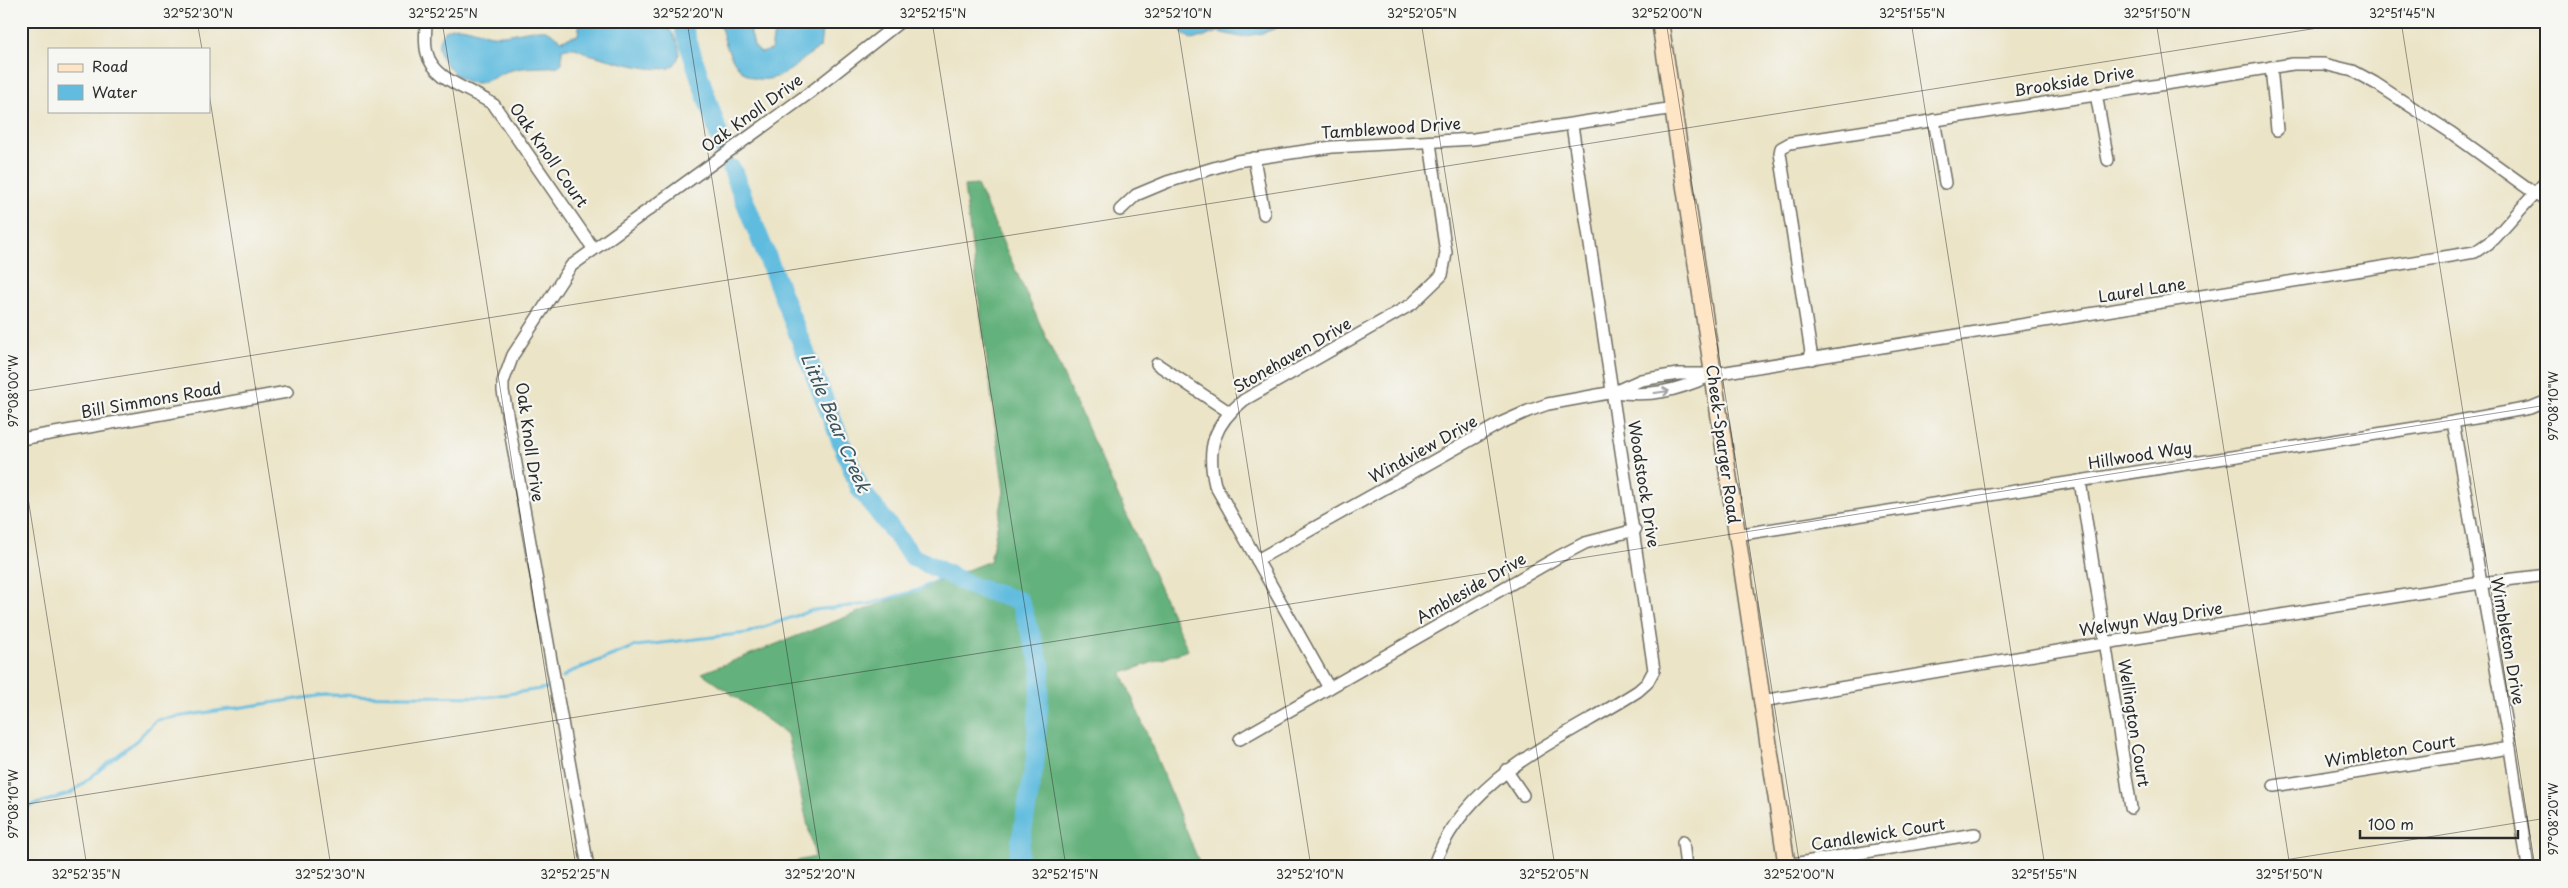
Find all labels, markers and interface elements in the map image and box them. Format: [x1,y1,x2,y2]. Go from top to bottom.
text: 32°52'30"N [163,4,233,22]
text: 32°52'25"N [408,4,478,22]
text: 32°52'20"N [653,4,723,22]
text: 32°52'15"N [900,4,966,22]
text: 32°52'10"N [1144,4,1212,22]
text: 32°52'05"N [1387,4,1457,22]
text: 32°52'00"N [1632,4,1702,22]
text: 32°51'55"N [1879,4,1945,22]
text: 32°51'50"N [2123,4,2191,22]
text: 32°51'45"N [2369,4,2435,22]
legend [48,48,210,112]
text: Road [92,54,128,77]
street label: Brookside Drive [2012,59,2136,101]
street label: Oak Knoll Drive [696,67,807,157]
text: Water [92,80,137,103]
street label: Oak Knoll Court [505,97,595,212]
street label: Tamblewood Drive [1320,110,1462,144]
street label: Laurel Lane [2096,270,2187,308]
street label: Stonehaven Drive [1228,311,1355,398]
water label: Little Bear Creek [795,348,878,497]
text: 97°08'00"W [4,354,22,427]
street label: Cheek-Sparger Road [1701,363,1747,525]
text: 97°08'10"W [2544,371,2562,441]
street label: Bill Simmons Road [79,375,223,423]
street label: Oak Knoll Drive [511,381,551,503]
one-way arrow [1654,387,1670,397]
street label: Windview Drive [1364,408,1481,488]
street label: Woodstock Drive [1623,419,1667,549]
street label: Hillwood Way [2086,434,2194,474]
street label: Ambleside Drive [1411,546,1530,628]
street label: Wimbleton Drive [2486,575,2532,707]
street label: Welwyn Way Drive [2077,595,2224,641]
street label: Wellington Court [2113,657,2157,789]
street label: Wimbleton Court [2323,728,2457,772]
text: 97°08'10"W [4,769,22,839]
text: 97°08'20"W [2544,782,2562,855]
scale bar [2360,808,2518,840]
street label: Candlewick Court [1809,810,1947,855]
text: 100 m [2368,812,2414,835]
text: 32°52'35"N [51,865,121,883]
text: 32°52'30"N [295,865,365,883]
text: 32°52'25"N [540,865,610,883]
text: 32°52'20"N [785,865,855,883]
text: 32°52'15"N [1032,865,1098,883]
text: 32°52'10"N [1276,865,1344,883]
text: 32°52'05"N [1519,865,1589,883]
text: 32°52'00"N [1764,865,1834,883]
text: 32°51'55"N [2011,865,2077,883]
text: 32°51'50"N [2255,865,2323,883]

